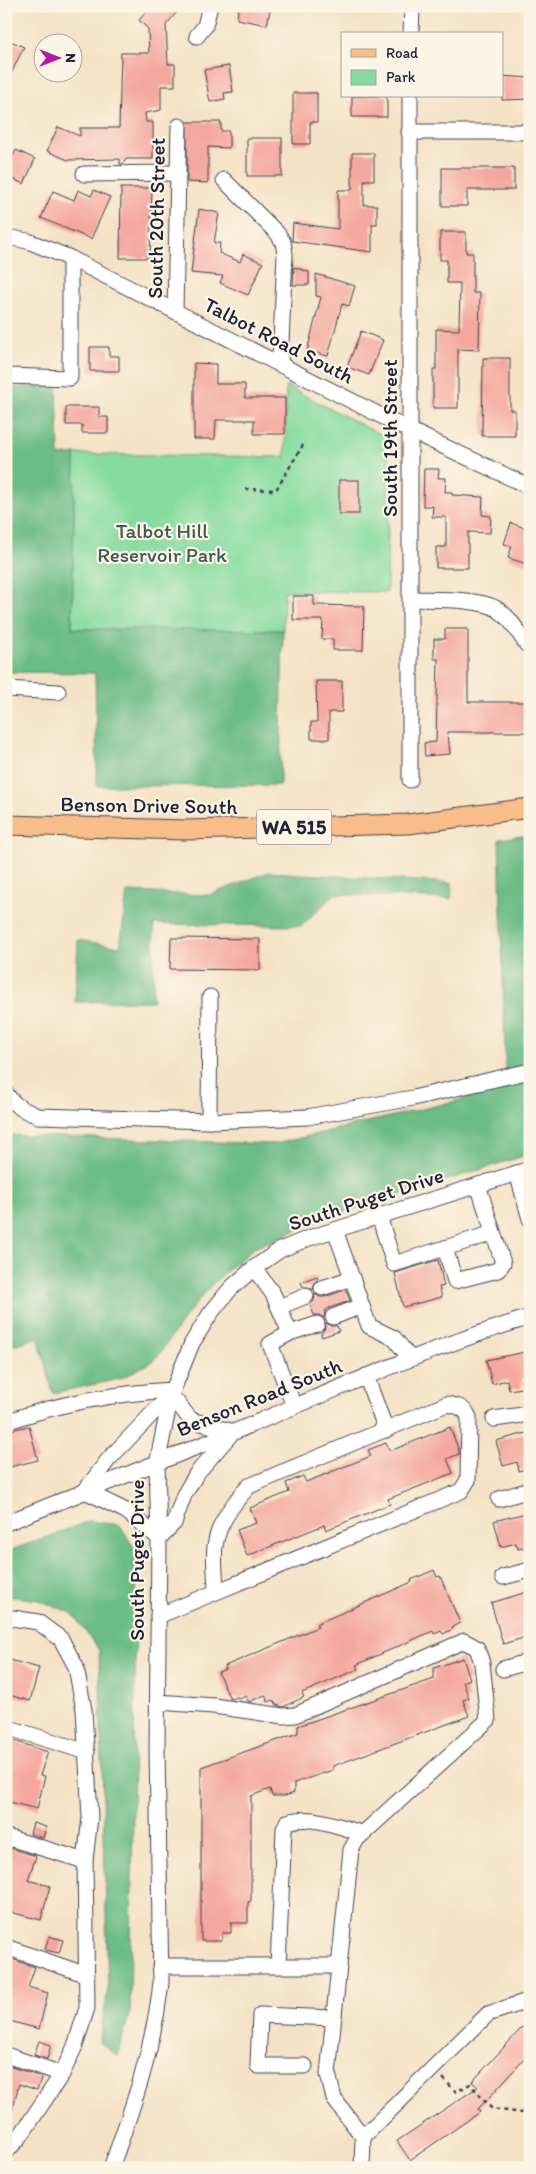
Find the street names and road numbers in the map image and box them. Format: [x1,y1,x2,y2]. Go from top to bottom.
street label: South 20th Street [142,137,170,299]
street label: Talbot Road South [200,292,358,388]
street label: South 19th Street [377,359,402,517]
street label: Benson Drive South [60,791,239,819]
road number: WA 515 [256,810,332,844]
street label: South Puget Drive [285,1162,447,1236]
street label: Benson Road South [173,1352,345,1442]
street label: South Puget Drive [124,1479,149,1641]

